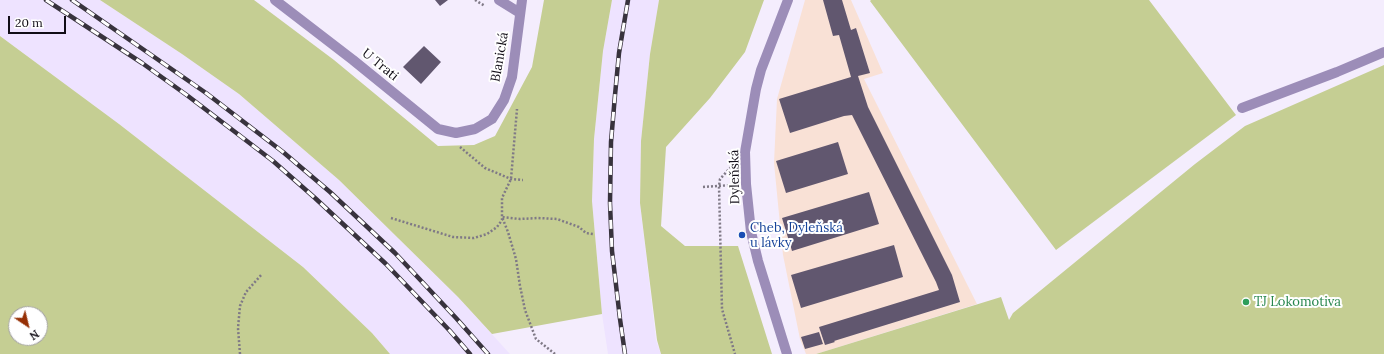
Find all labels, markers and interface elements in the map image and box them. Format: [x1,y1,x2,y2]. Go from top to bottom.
scale bar [10,8,68,34]
text: 20 m [15,15,43,30]
street label: Blanická [488,31,512,83]
street label: U Trati [359,46,401,84]
street label: Dyleňská [727,150,743,204]
place label: Cheb, Dyleňská u lávky [750,220,843,251]
marker: Cheb, Dyleňská u lávky [737,230,747,240]
place label: TJ Lokomotiva [1254,294,1341,310]
marker: TJ Lokomotiva [1241,297,1251,307]
north arrow [8,306,48,346]
text: N [27,327,42,343]

